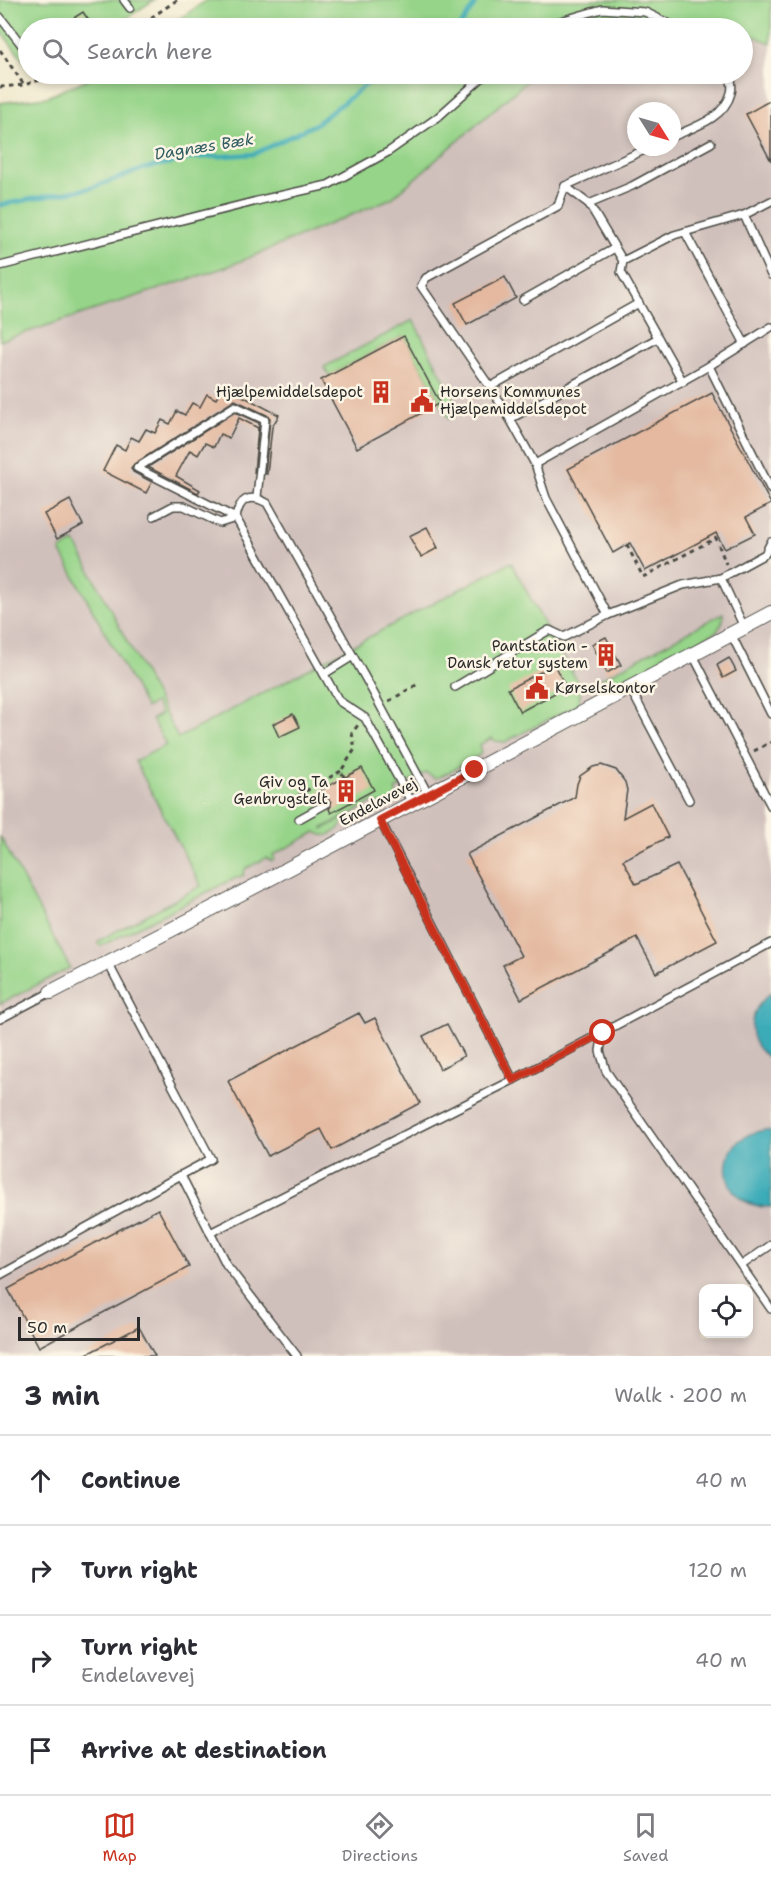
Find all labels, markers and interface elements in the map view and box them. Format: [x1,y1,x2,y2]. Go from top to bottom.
search box [18,18,753,84]
icon: search [39,35,72,68]
text: Search here [87,37,213,66]
north arrow [627,102,681,156]
water label: Dagnæs Bæk [153,128,255,165]
building icon: Hjælpemiddelsdepot [368,379,394,405]
place label: Hjælpemiddelsdepot [216,382,363,402]
place label: Horsens Kommunes Hjælpemiddelsdepot [440,382,587,419]
public building icon: Horsens Kommunes Hjælpemiddelsdepot [409,388,435,414]
place label: Pantstation - Dansk retur system [447,636,588,673]
building icon: Pantstation - Dansk retur system [593,642,619,668]
public building icon: Kørselskontor [524,675,550,701]
place label: Kørselskontor [555,678,656,698]
route end [461,756,487,782]
place label: Giv og Ta Genbrugstelt [234,772,329,809]
street label: Endelavevej [336,773,420,831]
building icon: Giv og Ta Genbrugstelt [333,778,359,804]
route start [589,1019,615,1045]
map controls [699,1284,753,1338]
button: locate [699,1284,753,1338]
scale bar [18,1314,140,1342]
text: 50 m [27,1317,67,1338]
text: 3 min [24,1378,100,1413]
text: Walk · 200 m [614,1382,747,1408]
icon: ahead [24,1464,57,1497]
text: Continue [81,1466,181,1495]
text: 40 m [695,1467,747,1493]
icon: right [24,1554,57,1587]
text: Turn right [81,1556,198,1585]
text: 120 m [688,1557,747,1583]
text: Turn right [81,1633,198,1662]
icon: right [24,1644,57,1677]
text: 40 m [695,1647,747,1673]
text: Endelavevej [81,1662,195,1688]
icon: arrive [24,1734,57,1767]
text: Arrive at destination [81,1736,327,1765]
tab: Map [103,1809,137,1866]
tab: Directions [342,1809,418,1866]
tab: Saved [623,1809,669,1866]

